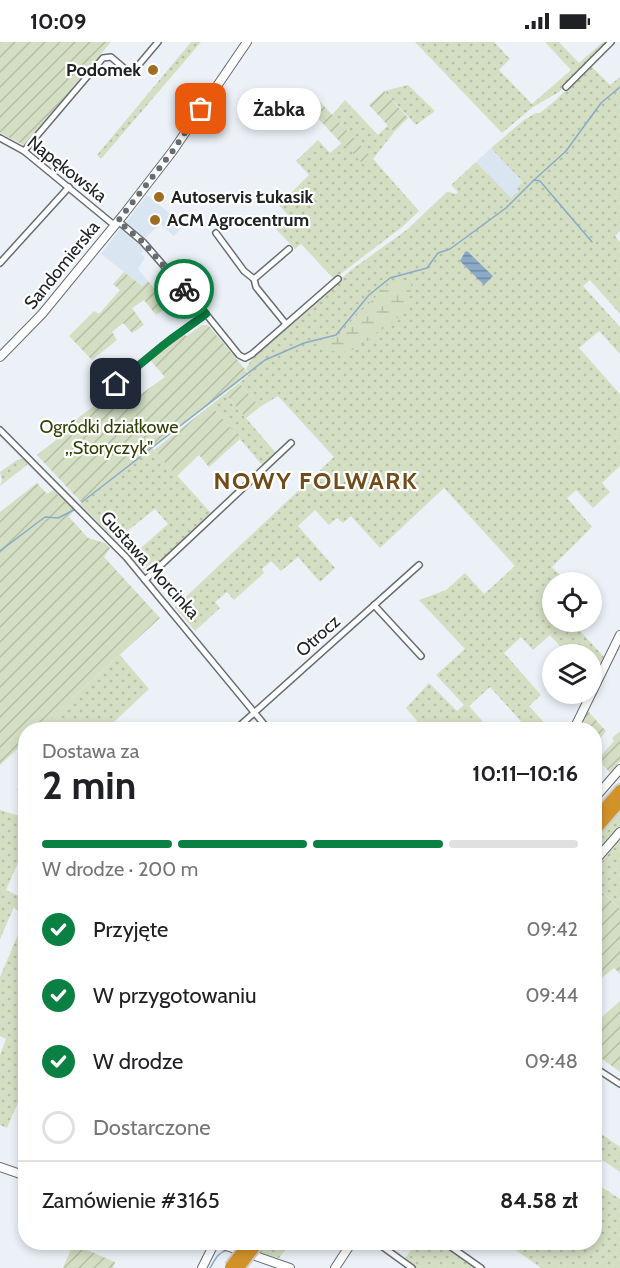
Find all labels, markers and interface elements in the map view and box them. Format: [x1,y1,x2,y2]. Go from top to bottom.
text: 10:09 [30,8,86,35]
place label: Podomek [66,59,141,81]
marker: Podomek [146,63,160,77]
pin [175,83,226,134]
callout: Żabka [237,88,321,130]
icon: bag [184,92,217,125]
text: Żabka [253,97,305,121]
street label: Napękowska [23,131,111,207]
place label: Autoservis Łukasik [171,186,314,208]
marker: Autoservis Łukasik [152,190,166,204]
place label: ACM Agrocentrum [167,209,309,231]
marker: ACM Agrocentrum [148,213,162,227]
street label: Sandomierska [20,216,105,314]
courier [154,259,214,319]
icon: bike [168,273,201,306]
pin [90,358,141,409]
icon: home [99,367,132,400]
park label: Ogródki działkowe ,,Storyczyk" [40,416,178,459]
district label: NOWY FOLWARK [214,466,418,495]
street label: Gustawa Morcinka [96,507,204,624]
map controls [542,572,602,704]
button: locate [542,572,602,632]
street label: Otrocz [291,610,345,662]
button: layers [542,644,602,704]
text: Dostawa za [42,739,139,763]
text: 10:11–10:16 [472,760,578,787]
text: 2 min [42,761,136,809]
text: W drodze · 200 m [42,857,198,881]
icon: check [42,913,75,946]
text: Przyjęte [93,916,168,943]
text: 09:42 [526,917,578,941]
icon: check [42,979,75,1012]
text: W przygotowaniu [93,982,256,1009]
text: 09:44 [525,983,578,1007]
icon: check [42,1045,75,1078]
text: W drodze [93,1048,183,1075]
text: 09:48 [525,1049,578,1073]
text: Dostarczone [93,1114,210,1141]
text: Zamówienie #3165 [42,1187,220,1214]
text: 84.58 zł [500,1187,578,1214]

